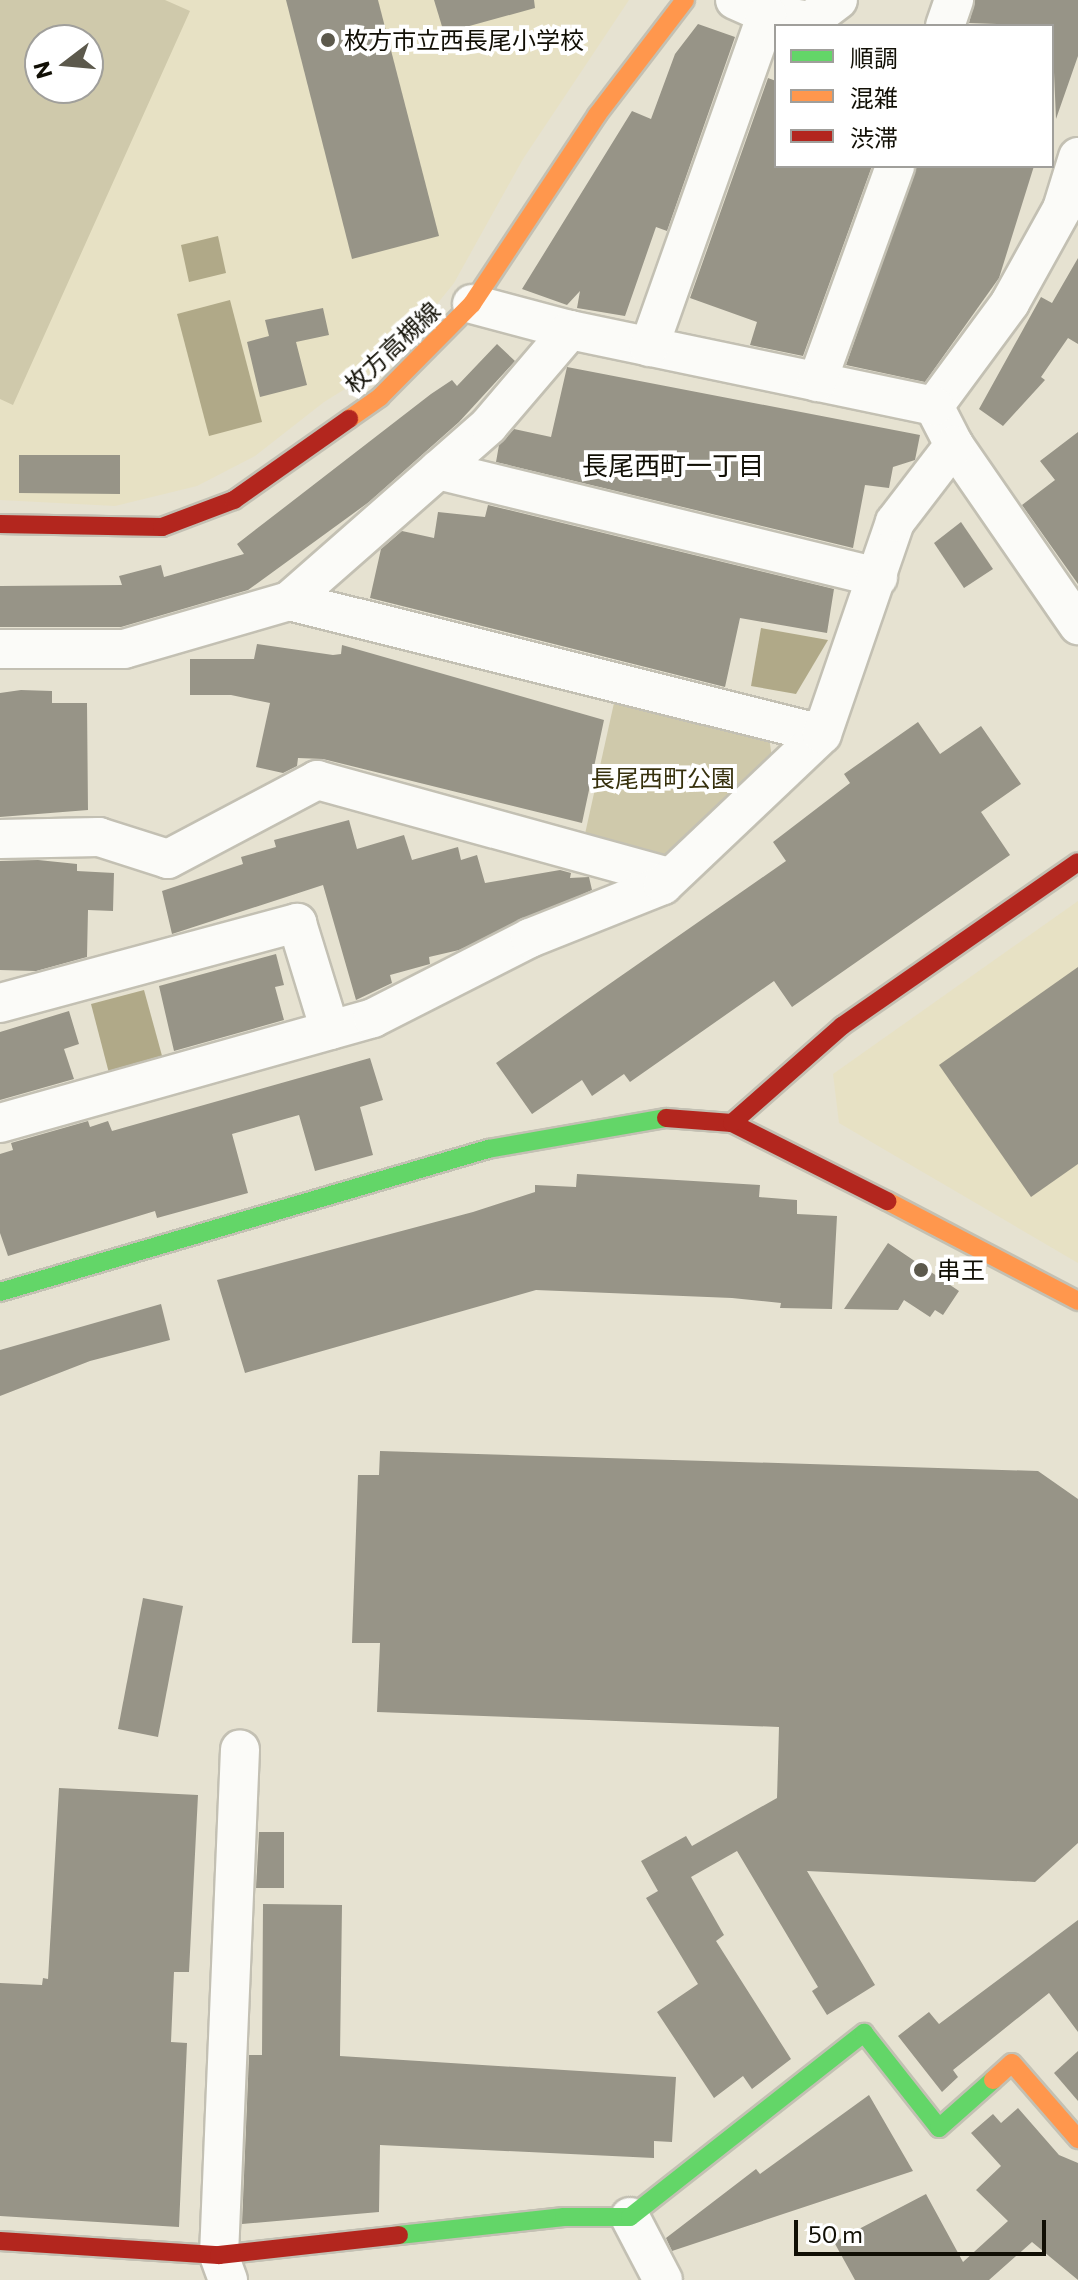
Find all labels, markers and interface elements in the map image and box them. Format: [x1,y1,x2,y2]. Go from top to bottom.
north arrow [24,24,104,104]
legend [774,24,1054,168]
place label: 枚方市立西長尾小学校 [344,26,584,54]
marker: 枚方市立西長尾小学校 [319,31,337,49]
text: 順調 [850,43,898,72]
text: N [27,59,58,82]
text: 混雑 [850,83,898,112]
text: 渋滞 [850,123,898,152]
street label: 枚方高槻線 [338,296,446,398]
district label: 長尾西町一丁目 [582,449,764,481]
park label: 長尾西町公園 [591,764,735,792]
place label: 串王 [937,1256,985,1284]
marker: 串王 [912,1261,930,1279]
scale bar [798,2204,1050,2254]
text: 50 m [808,2219,863,2248]

